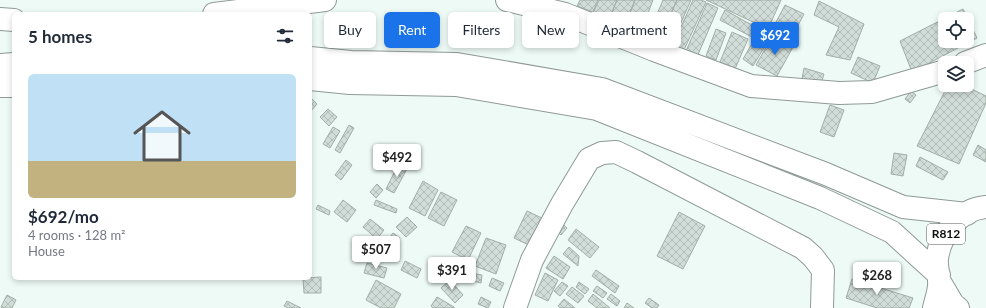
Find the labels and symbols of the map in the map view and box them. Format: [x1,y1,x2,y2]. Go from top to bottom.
pin: $692 [751,22,799,56]
pin: $492 [373,144,421,178]
road number: R812 [927,224,965,244]
pin: $507 [352,236,400,270]
pin: $391 [428,257,476,291]
pin: $268 [853,262,901,296]

